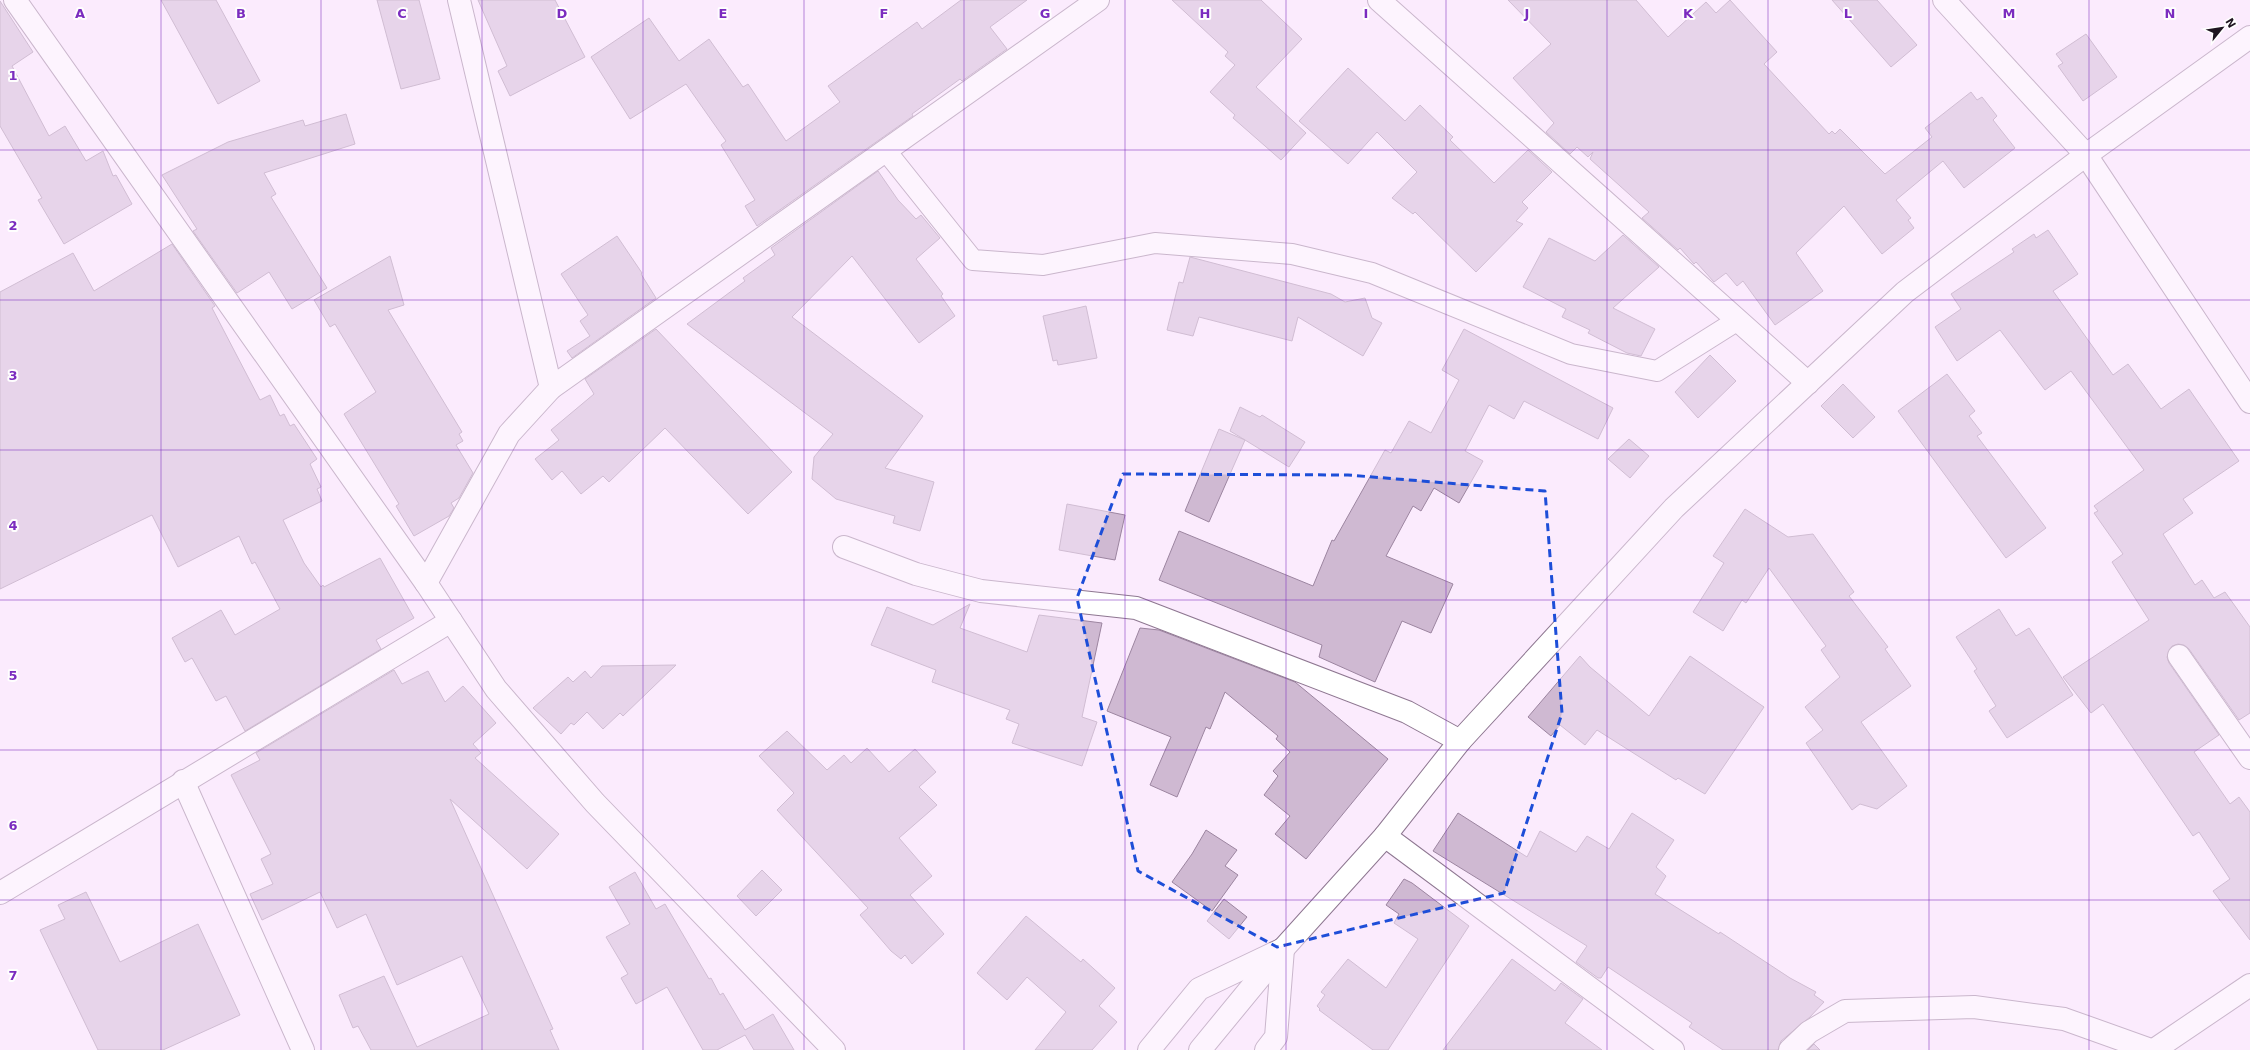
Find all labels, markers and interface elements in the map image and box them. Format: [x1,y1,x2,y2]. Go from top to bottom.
text: A [75,6,85,21]
text: B [236,6,246,21]
text: C [397,6,407,21]
text: D [557,6,568,21]
text: E [719,6,727,21]
text: F [880,6,888,21]
text: G [1040,6,1050,21]
text: H [1200,6,1210,21]
text: I [1364,6,1368,21]
text: J [1524,6,1529,21]
text: K [1683,6,1694,21]
text: L [1844,6,1852,21]
text: M [2003,6,2015,21]
text: N [2165,6,2175,21]
north arrow [2202,8,2242,48]
text: N [2222,16,2238,30]
text: 1 [8,68,18,83]
text: 2 [8,218,18,233]
text: 3 [8,368,18,383]
text: 4 [8,518,18,533]
text: 5 [8,668,18,683]
text: 6 [8,818,18,833]
text: 7 [8,968,18,983]

